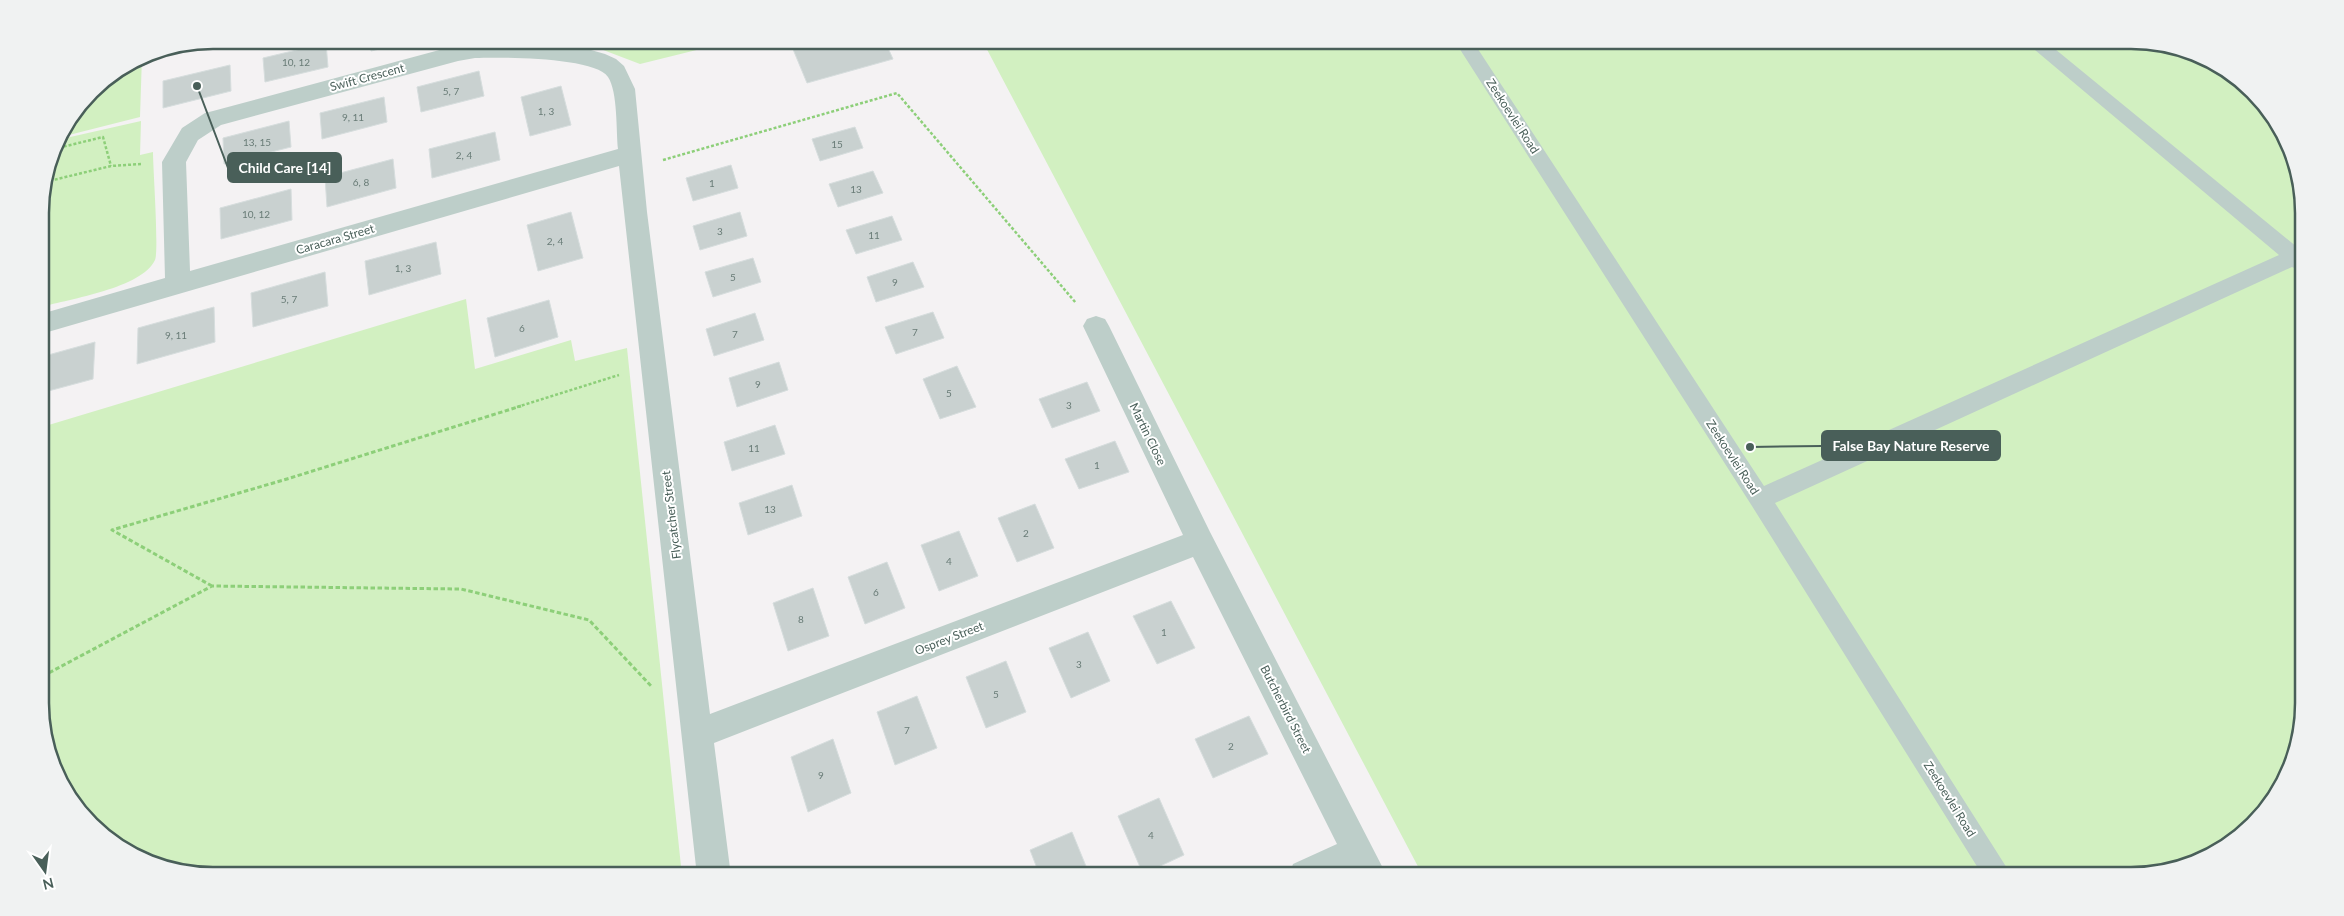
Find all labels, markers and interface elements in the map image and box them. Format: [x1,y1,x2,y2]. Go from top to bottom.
house number: 10, 12 [282,56,310,68]
street label: Swift Crescent [328,60,407,94]
street label: Zeekoevlei Road [1483,76,1543,156]
house number: 5, 7 [443,85,459,97]
house number: 1, 3 [538,105,554,117]
house number: 9, 11 [342,111,364,123]
house number: 13, 15 [243,136,271,148]
house number: 15 [831,138,843,150]
house number: 2, 4 [456,149,472,161]
callout: Child Care [14] [228,153,341,182]
text: Child Care [14] [239,159,331,176]
house number: 6, 8 [353,176,369,188]
house number: 1 [709,177,715,189]
house number: 13 [850,183,862,195]
house number: 10, 12 [242,208,270,220]
street label: Caracara Street [294,220,377,257]
house number: 3 [717,225,723,237]
house number: 11 [868,229,880,241]
house number: 2, 4 [547,235,563,247]
house number: 1, 3 [395,262,411,274]
house number: 5 [730,271,736,283]
house number: 9 [892,276,898,288]
house number: 5, 7 [281,293,297,305]
house number: 6 [519,322,525,334]
house number: 7 [912,326,918,338]
house number: 7 [732,328,738,340]
house number: 9, 11 [165,329,187,341]
house number: 9 [755,378,761,390]
house number: 5 [946,387,952,399]
house number: 3 [1066,399,1072,411]
street label: Martin Close [1126,400,1170,468]
street label: Zeekoevlei Road [1703,417,1763,497]
callout: False Bay Nature Reserve [1822,431,2000,460]
text: False Bay Nature Reserve [1832,437,1990,454]
house number: 11 [748,442,760,454]
house number: 1 [1094,459,1100,471]
street label: Flycatcher Street [658,469,684,560]
house number: 13 [764,503,776,515]
house number: 2 [1023,527,1029,539]
house number: 4 [946,555,952,567]
house number: 6 [873,586,879,598]
house number: 8 [798,613,804,625]
street label: Osprey Street [913,618,986,658]
house number: 1 [1161,626,1167,638]
house number: 3 [1076,658,1082,670]
street label: Butcherbird Street [1257,662,1315,756]
house number: 5 [993,688,999,700]
house number: 7 [904,724,910,736]
house number: 2 [1228,740,1234,752]
street label: Zeekoevlei Road [1921,758,1979,840]
house number: 9 [818,769,824,781]
house number: 4 [1148,829,1154,841]
north arrow [20,846,70,896]
text: N [41,875,56,894]

